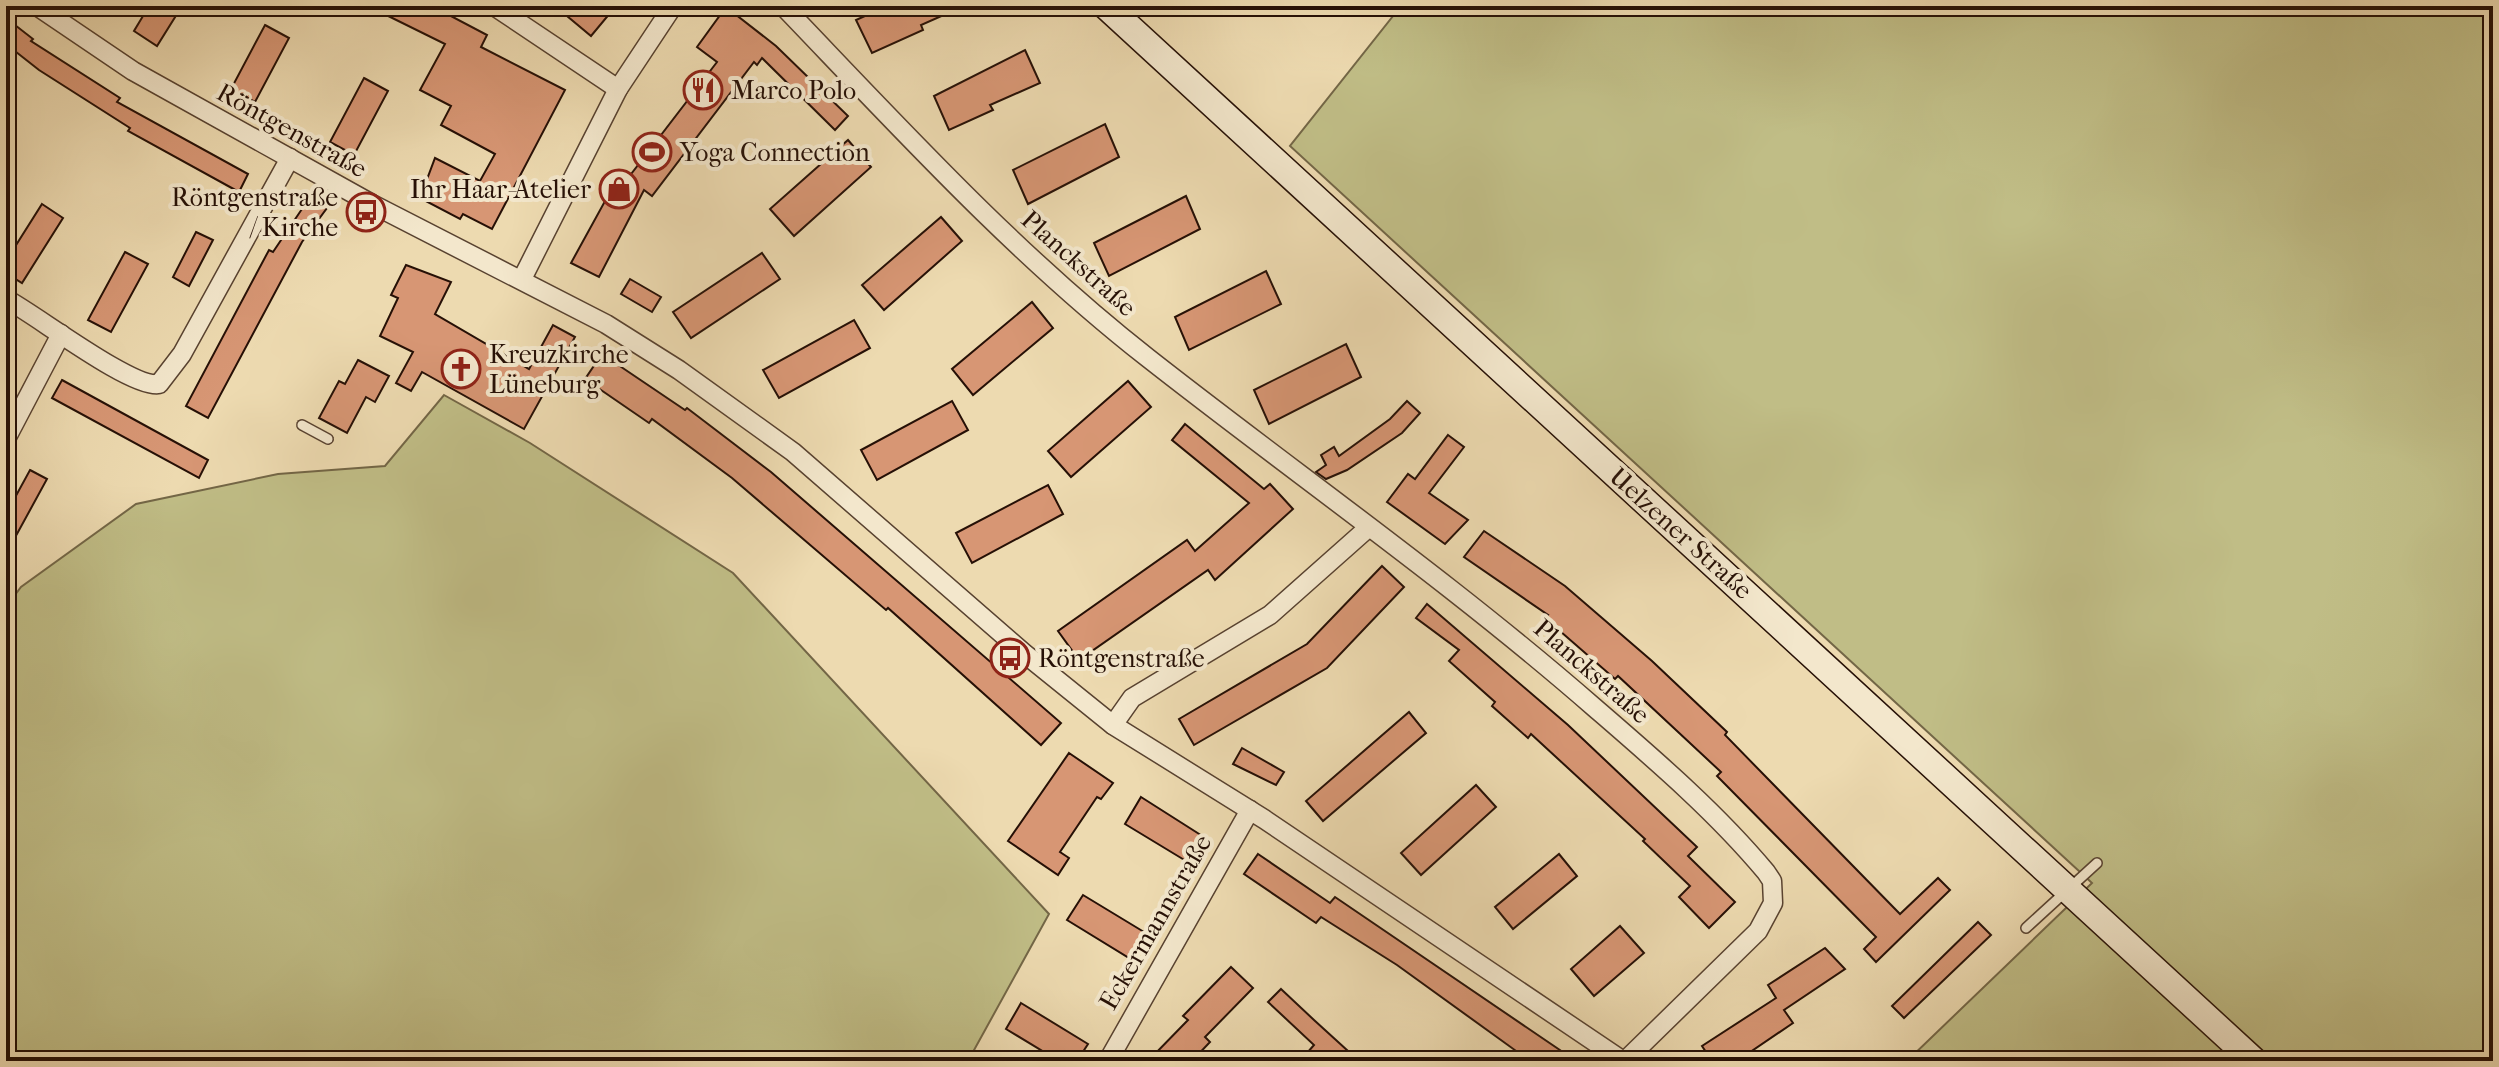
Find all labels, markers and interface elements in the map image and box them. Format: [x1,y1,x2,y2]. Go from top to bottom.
restaurant icon: Marco Polo [682,69,724,111]
place label: Marco Polo [731,75,856,106]
street label: Röntgenstraße [211,76,372,184]
sports icon: Yoga Connection [631,131,673,173]
place label: Yoga Connection [679,137,870,168]
shop icon: Ihr Haar-Atelier [598,168,640,210]
place label: Ihr Haar-Atelier [410,174,591,205]
place label: Röntgenstraße / Kirche [171,182,338,243]
bus stop icon: Röntgenstraße / Kirche [345,191,387,233]
street label: Planckstraße [1015,204,1143,323]
place label: Kreuzkirche Lüneburg [489,339,629,400]
church icon: Kreuzkirche Lüneburg [440,348,482,390]
street label: Uelzener Straße [1603,461,1759,606]
street label: Planckstraße [1527,613,1656,730]
bus stop icon: Röntgenstraße [989,637,1031,679]
place label: Röntgenstraße [1038,643,1205,674]
street label: Eckermannstraße [1093,829,1218,1015]

